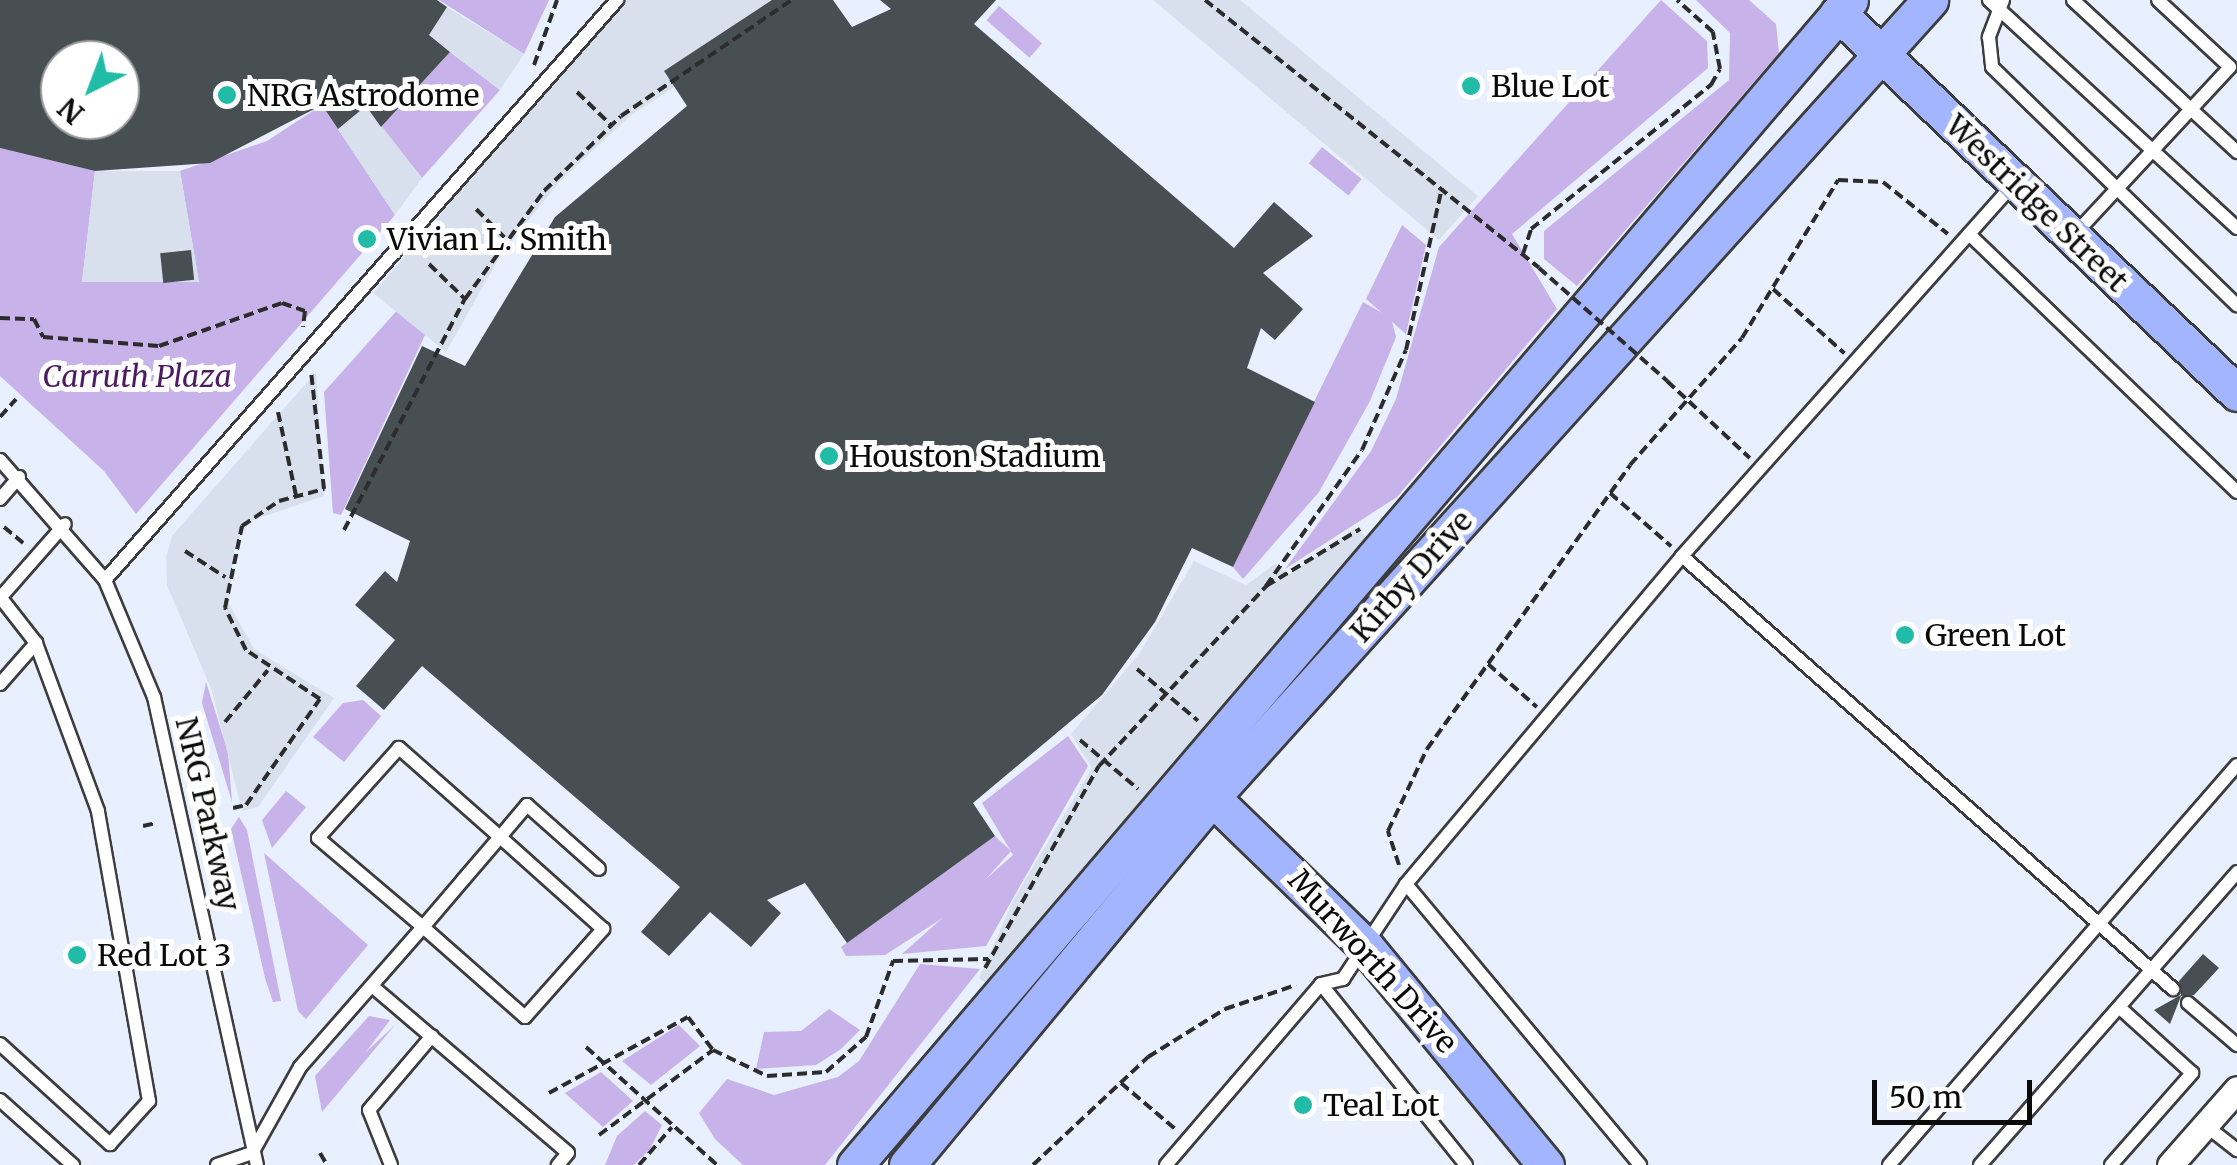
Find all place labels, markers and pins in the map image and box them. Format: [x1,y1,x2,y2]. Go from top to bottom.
place label: Blue Lot [1491,68,1609,104]
marker: Blue Lot [1460,75,1482,97]
place label: NRG Astrodome [247,77,479,113]
marker: NRG Astrodome [216,84,238,106]
place label: Vivian L. Smith [387,221,607,257]
marker: Vivian L. Smith [356,228,378,250]
place label: Houston Stadium [849,438,1101,474]
marker: Houston Stadium [818,445,840,467]
place label: Green Lot [1925,617,2066,653]
marker: Green Lot [1894,624,1916,646]
place label: Red Lot 3 [97,937,231,973]
marker: Red Lot 3 [66,944,88,966]
place label: Teal Lot [1323,1087,1439,1123]
marker: Teal Lot [1292,1094,1314,1116]

